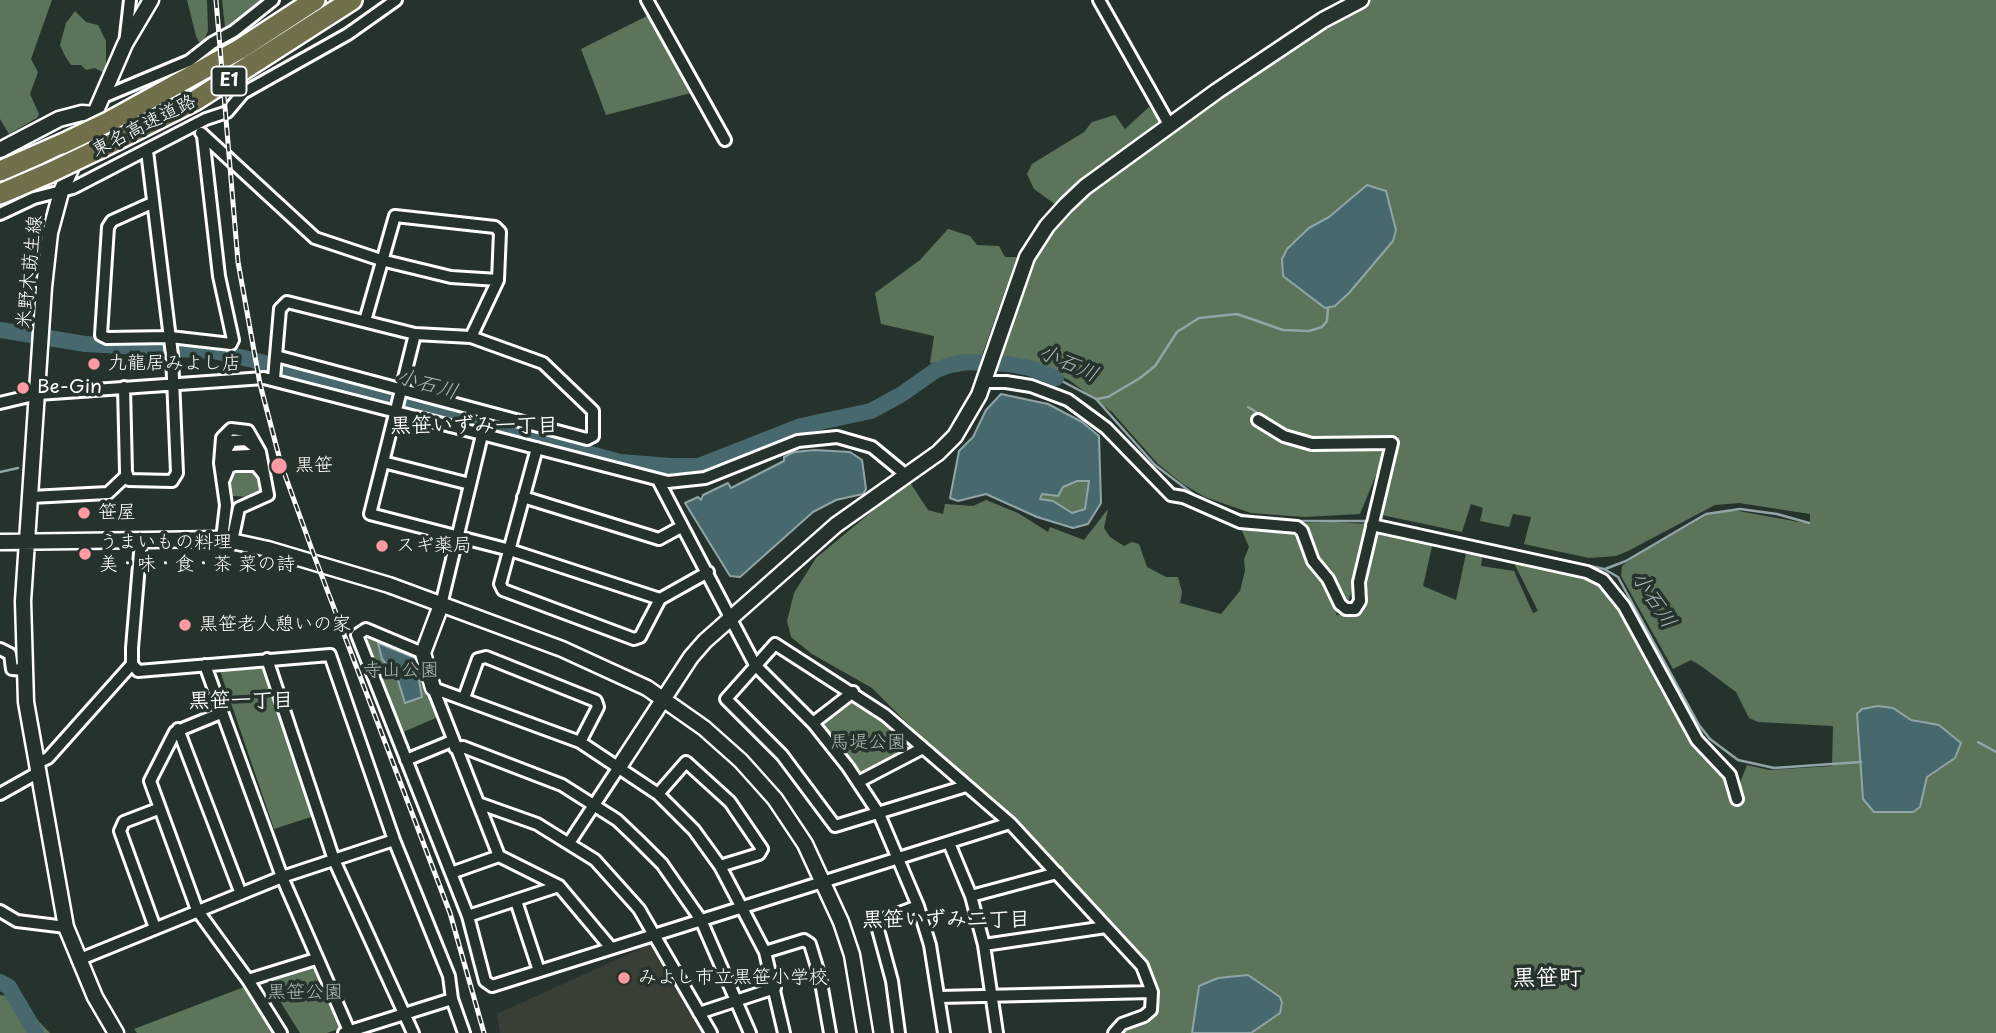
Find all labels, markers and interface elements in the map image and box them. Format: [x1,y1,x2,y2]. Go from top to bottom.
road number: E1 [212,66,246,96]
street label: 東名高速道路 [88,90,200,162]
street label: 米野木莇生線 [13,214,47,330]
water label: 小石川 [1034,340,1102,388]
place label: 九龍居みよし店 [108,353,241,375]
marker: 九龍居みよし店 [86,356,102,372]
water label: 小石川 [393,364,461,406]
place label: Be-Gin [37,377,102,399]
marker: Be-Gin [15,380,31,396]
district label: 黒笹いずみ一丁目 [390,413,558,439]
place label: 黒笹 [295,455,333,477]
marker: 黒笹 [269,456,289,476]
place label: 笹屋 [98,502,136,524]
marker: 笹屋 [76,505,92,521]
place label: うまいもの料理 美・味・食・茶 菜の詩 [99,532,295,576]
place label: スギ薬局 [396,535,472,557]
marker: スギ薬局 [374,538,390,554]
marker: うまいもの料理 美・味・食・茶 菜の詩 [77,546,93,562]
water label: 小石川 [1625,567,1681,633]
place label: 黒笹老人憩いの家 [199,614,351,636]
marker: 黒笹老人憩いの家 [177,617,193,633]
park label: 寺山公園 [363,660,439,682]
district label: 黒笹一丁目 [189,688,293,714]
park label: 馬堤公園 [830,732,906,754]
district label: 黒笹いずみ二丁目 [862,907,1030,933]
district label: 黒笹町 [1513,965,1581,993]
place label: みよし市立黒笹小学校 [638,967,828,989]
marker: みよし市立黒笹小学校 [616,970,632,986]
park label: 黒笹公園 [267,982,343,1004]

